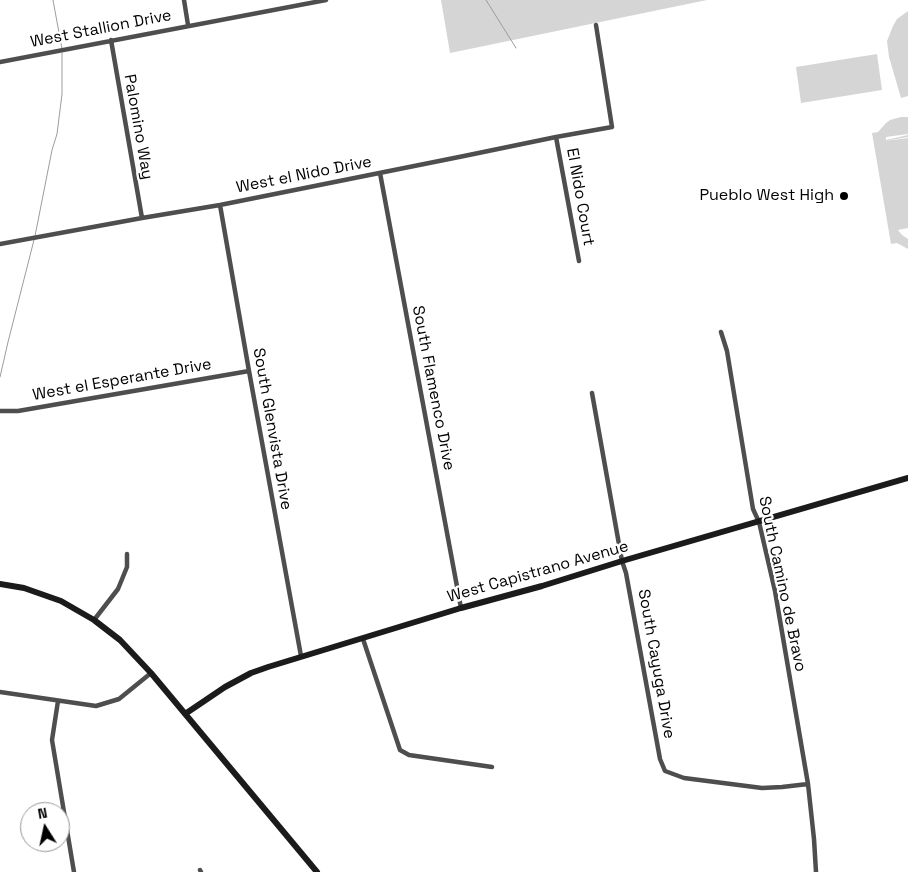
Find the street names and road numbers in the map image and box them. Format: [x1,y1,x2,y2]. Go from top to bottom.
street label: West Stallion Drive [29,6,173,52]
street label: Palomino Way [119,73,157,181]
street label: El Nido Court [562,146,598,248]
street label: West el Nido Drive [235,152,373,198]
street label: South Flamenco Drive [408,304,458,472]
street label: South Glenvista Drive [248,347,296,511]
street label: West el Esperante Drive [31,355,213,405]
street label: South Camino de Bravo [754,495,810,673]
street label: West Capistrano Avenue [445,537,631,607]
street label: South Cayuga Drive [633,588,679,740]

